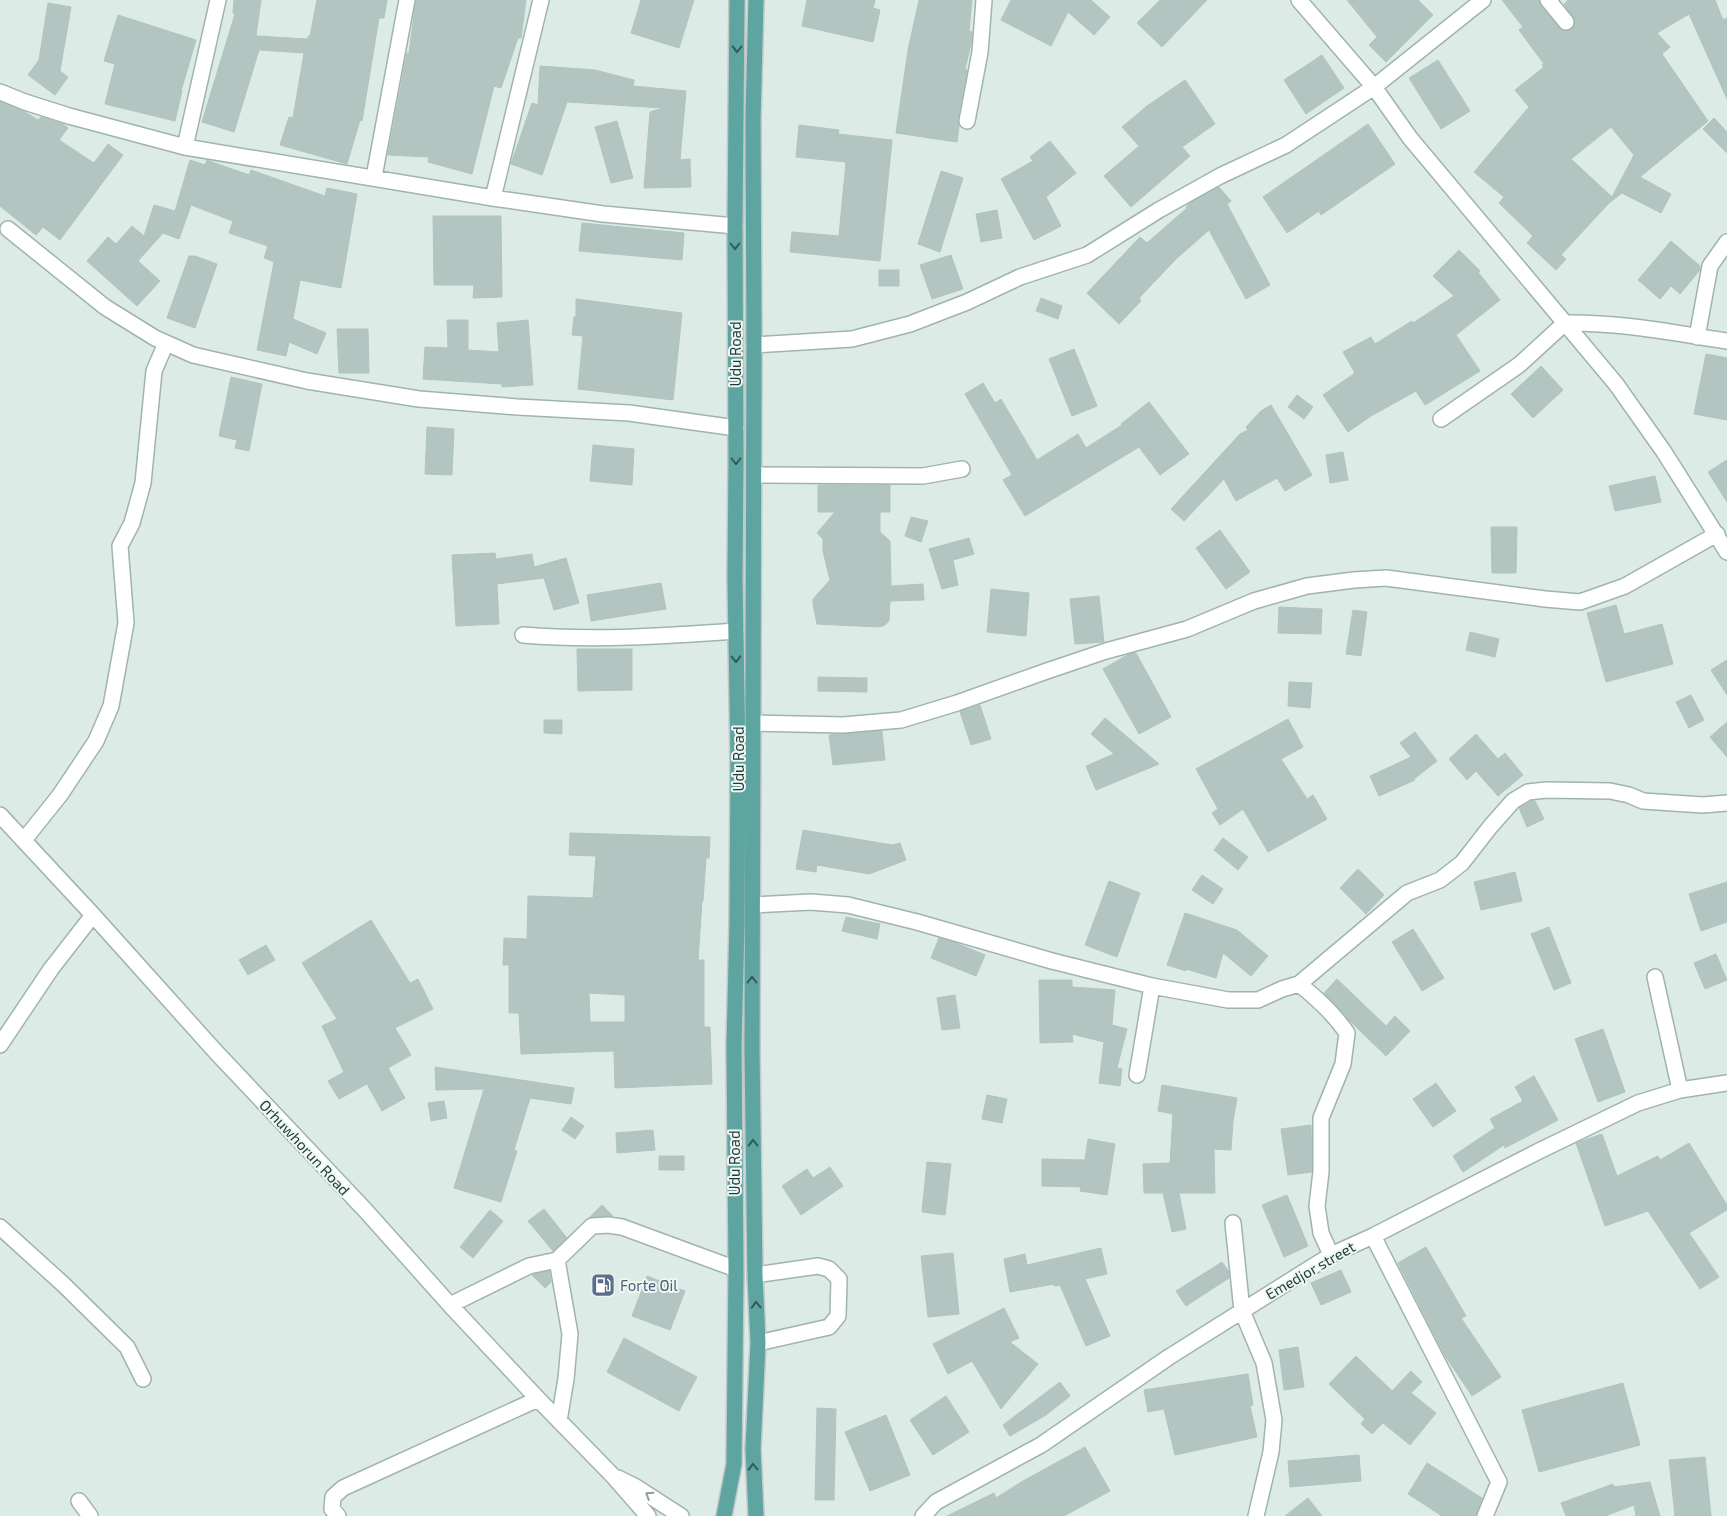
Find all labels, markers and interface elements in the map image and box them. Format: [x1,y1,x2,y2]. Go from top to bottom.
one-way arrow [732,45,742,53]
one-way arrow [730,242,740,250]
street label: Udu Road [726,321,744,387]
one-way arrow [731,458,741,465]
one-way arrow [731,655,741,663]
street label: Udu Road [729,726,747,792]
one-way arrow [747,976,757,984]
street label: Orhuwhorun Road [256,1095,354,1199]
street label: Udu Road [725,1130,743,1196]
one-way arrow [748,1138,758,1146]
street label: Emedjor street [1262,1237,1359,1304]
fuel station icon: Forte Oil [590,1272,616,1298]
place label: Forte Oil [620,1276,678,1294]
one-way arrow [751,1301,761,1308]
one-way arrow [748,1463,759,1471]
one-way arrow [645,1492,654,1501]

